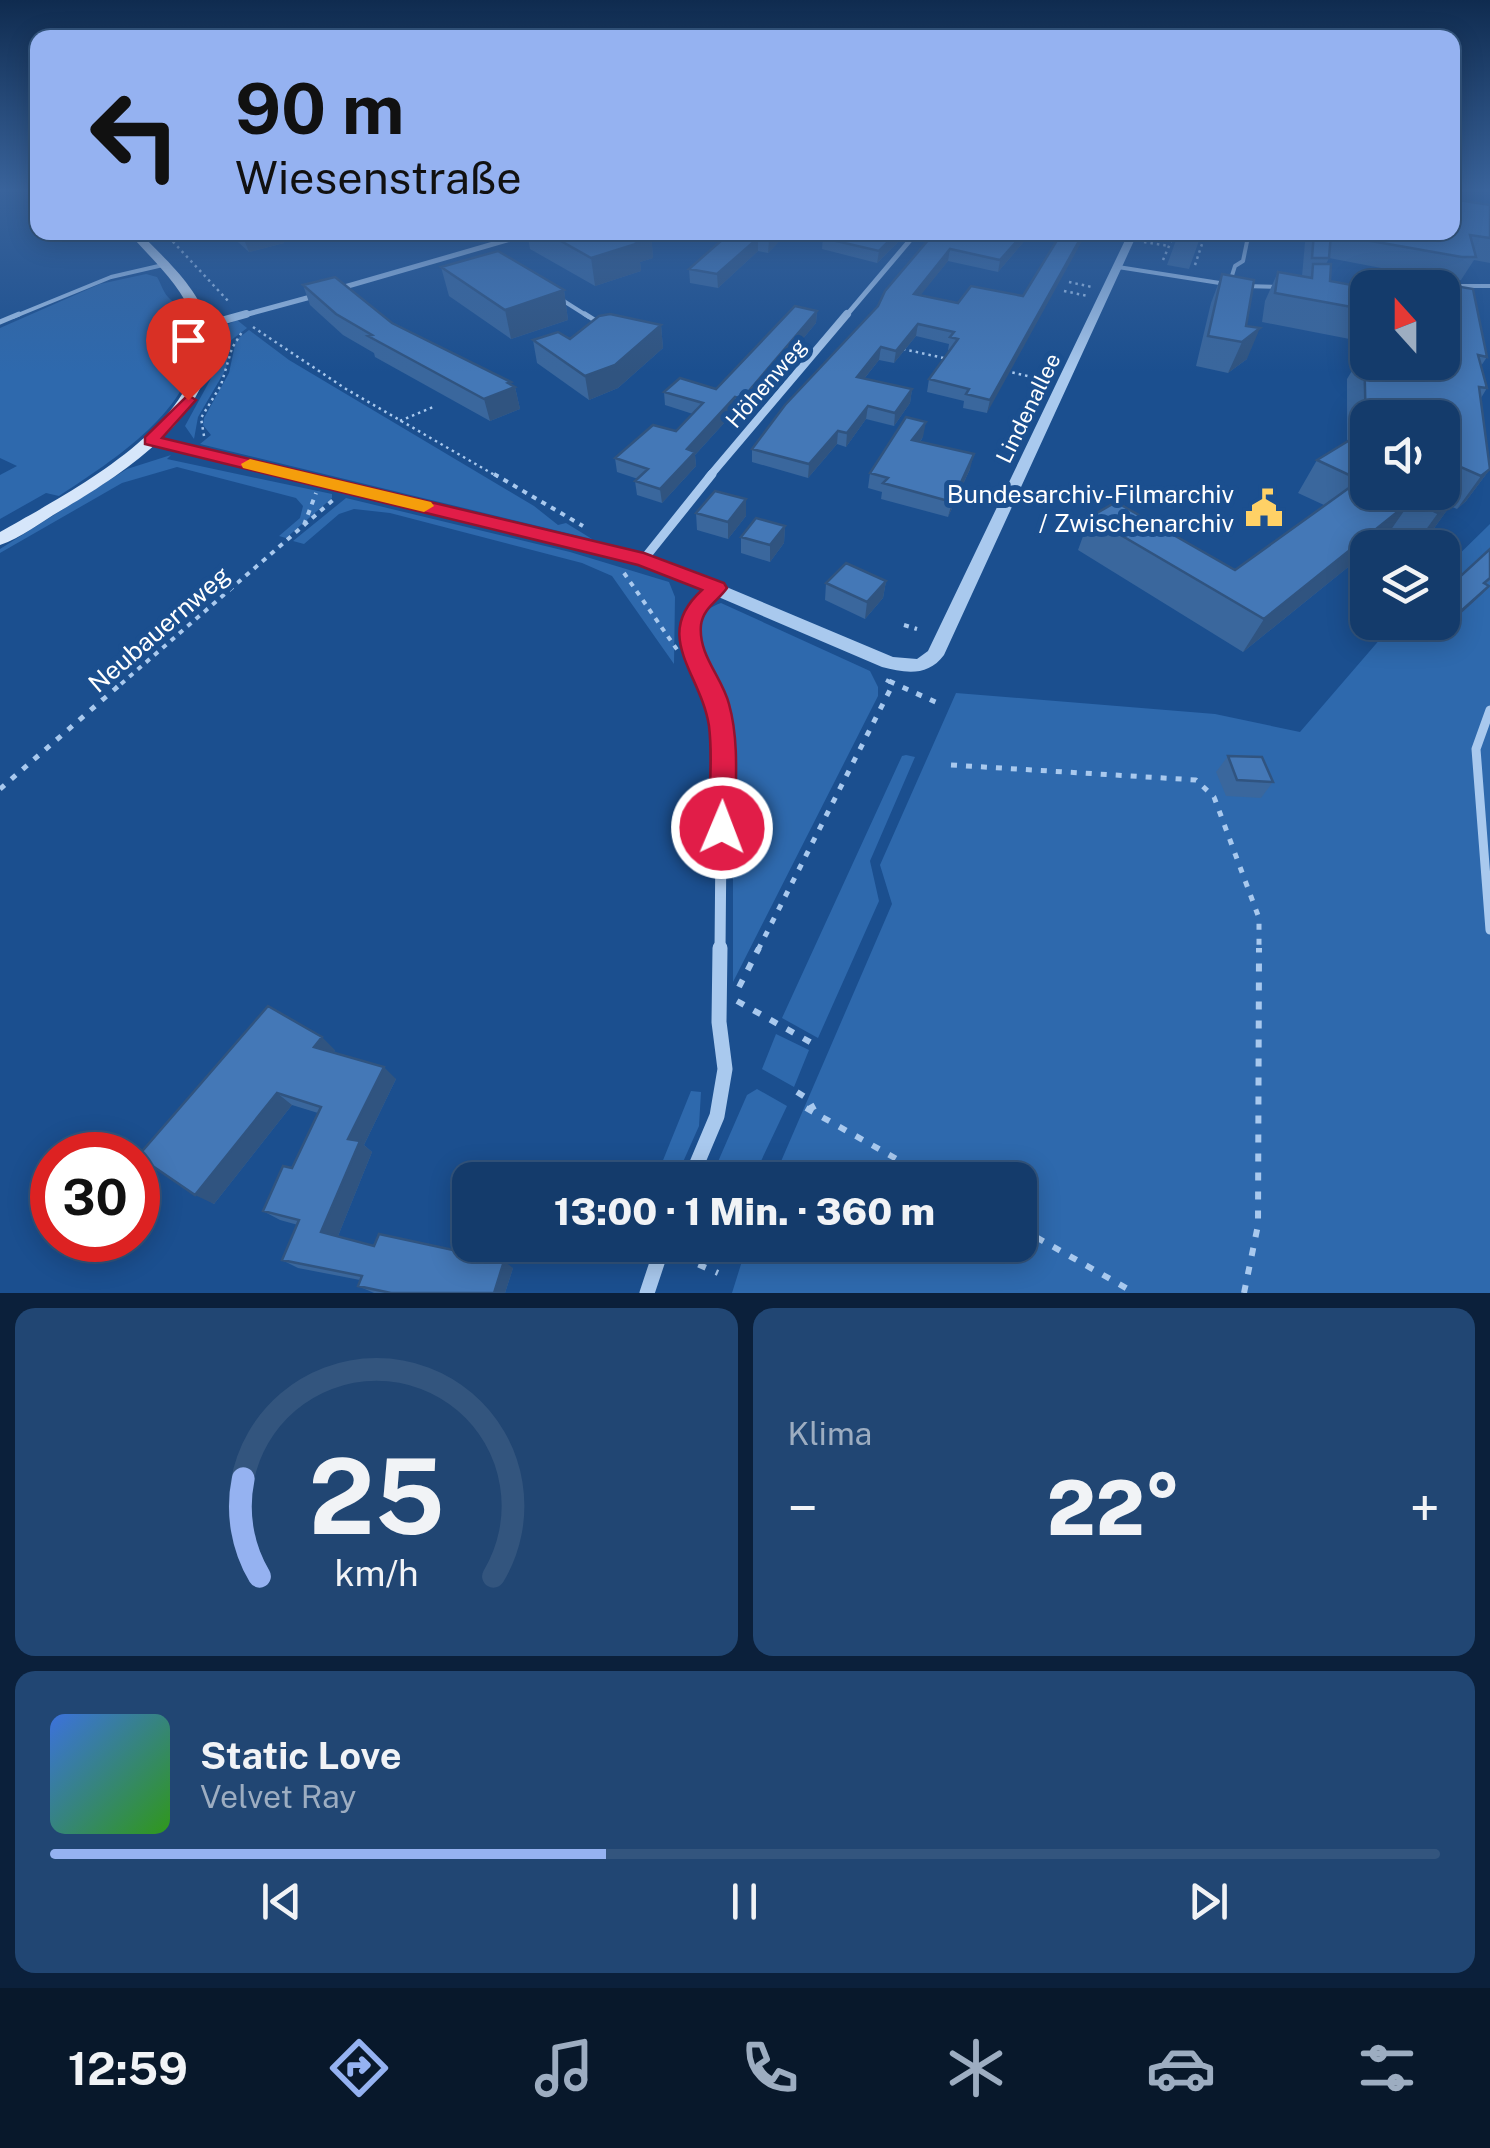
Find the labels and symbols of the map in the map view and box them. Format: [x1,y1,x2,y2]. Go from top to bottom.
north arrow [1350,270,1460,380]
pin [146,298,231,401]
street label: Höhenweg [720,333,812,433]
street label: Lindenallee [990,349,1066,467]
place label: Bundesarchiv-Filmarchiv / Zwischenarchiv [947,479,1234,538]
public building icon: Bundesarchiv-Filmarchiv / Zwischenarchiv [1243,487,1285,529]
street label: Neubauernweg [82,559,236,699]
position arrow [670,776,774,880]
speed limit sign: 30 [30,1132,160,1262]

